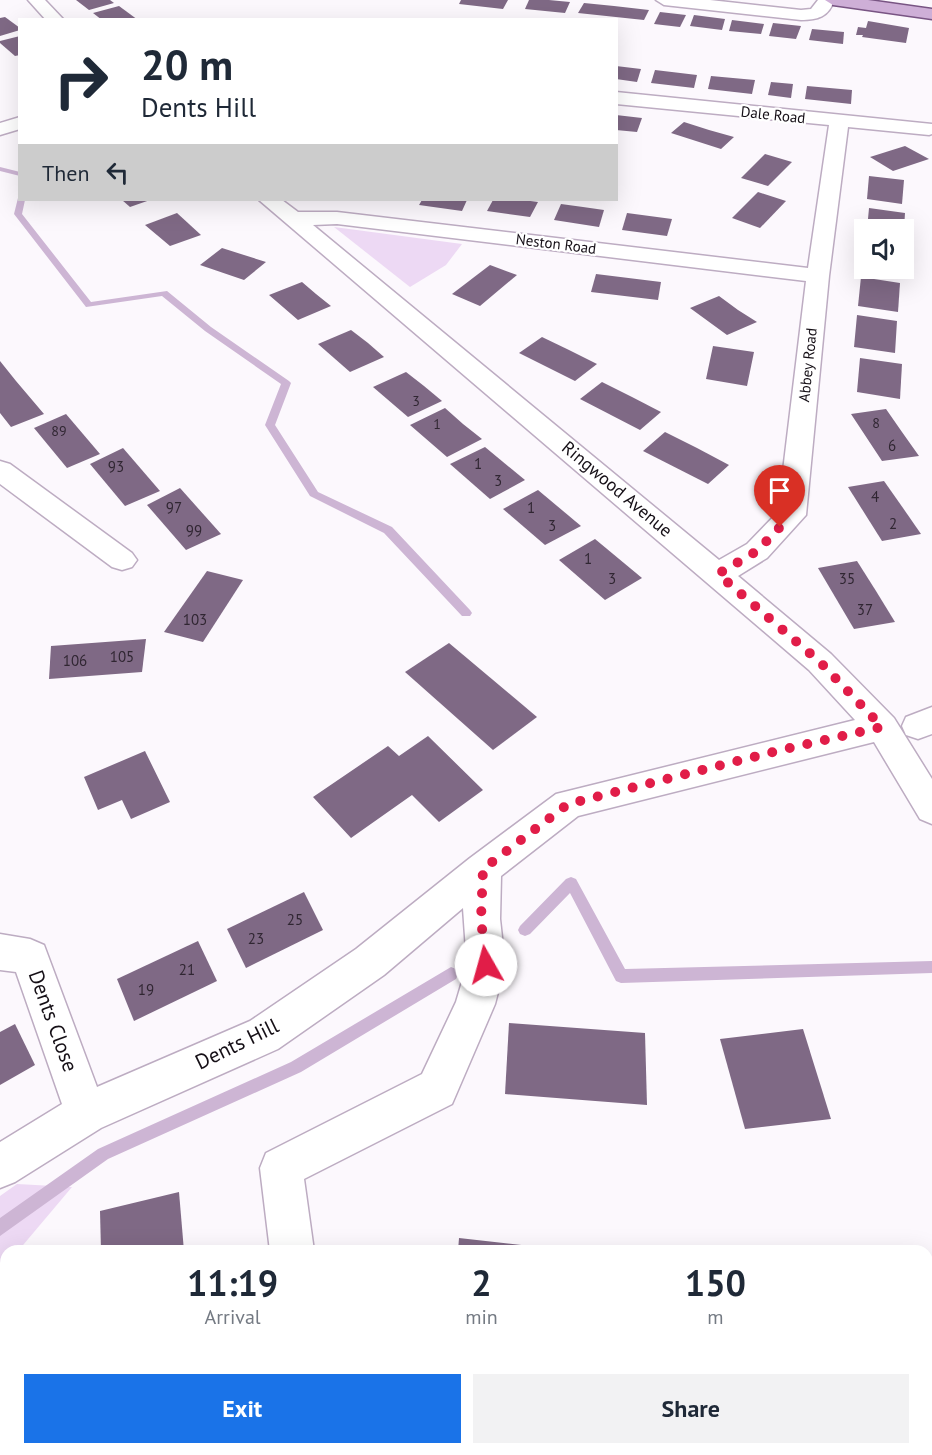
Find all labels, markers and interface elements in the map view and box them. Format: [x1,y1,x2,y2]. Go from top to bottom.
text: 20 m [141,37,233,92]
icon: right [42,42,120,120]
text: Dents Hill [141,90,256,124]
street label: Dale Road [740,102,806,127]
icon: left [101,156,134,189]
text: Then [42,159,89,187]
map controls [854,219,914,279]
button: sound [854,219,914,279]
street label: Neston Road [515,229,597,258]
street label: Abbey Road [794,327,821,403]
house number: 3 [412,392,420,410]
house number: 8 [872,414,880,432]
house number: 1 [433,415,441,433]
house number: 89 [51,422,67,440]
street label: Ringwood Avenue [557,436,677,542]
house number: 6 [888,436,896,455]
house number: 1 [474,454,482,473]
house number: 93 [108,457,124,476]
pin [754,465,805,527]
house number: 3 [494,471,502,490]
icon: arrive [763,474,796,507]
house number: 4 [871,487,879,506]
house number: 97 [166,498,182,517]
house number: 1 [527,498,535,517]
house number: 2 [889,514,897,533]
house number: 3 [548,516,556,535]
house number: 99 [186,521,202,540]
house number: 1 [584,549,592,568]
house number: 3 [608,569,616,588]
house number: 35 [839,569,855,588]
house number: 37 [857,600,873,619]
house number: 103 [183,610,207,629]
house number: 105 [110,647,134,666]
house number: 106 [63,651,87,670]
house number: 25 [287,910,303,929]
house number: 23 [248,929,264,948]
position arrow [454,933,518,997]
house number: 21 [179,960,195,979]
street label: Dents Close [23,966,84,1075]
house number: 19 [138,980,154,999]
street label: Dents Hill [191,1012,283,1075]
text: 11:19 [187,1259,278,1306]
text: 2 [471,1259,492,1306]
text: 150 [685,1259,746,1306]
text: Arrival [205,1304,261,1330]
text: min [465,1304,498,1330]
text: m [707,1304,724,1330]
button: Exit [24,1374,461,1443]
button: Share [473,1374,909,1443]

